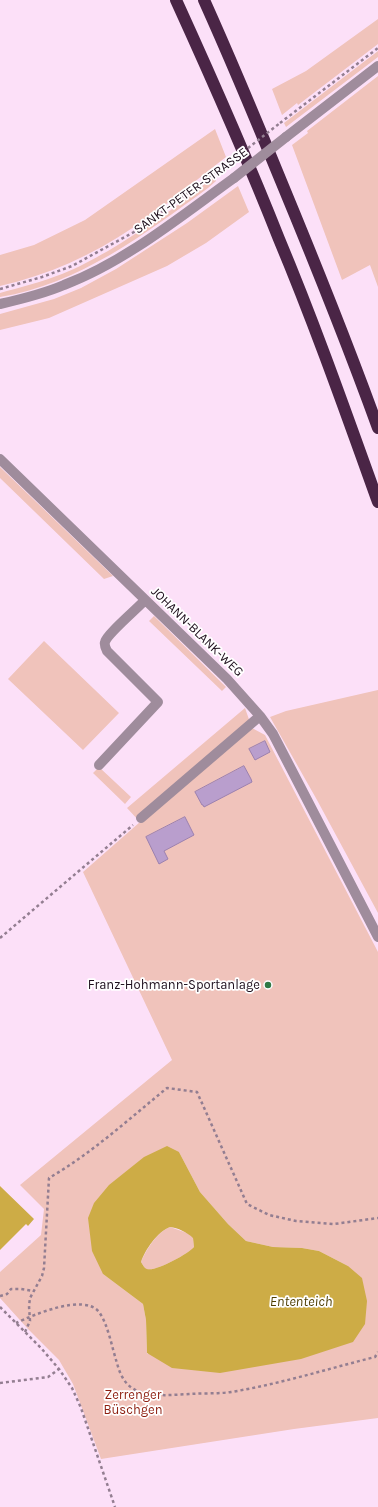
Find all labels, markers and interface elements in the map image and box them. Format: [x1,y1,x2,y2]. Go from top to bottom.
street label: SANKT-PETER-STRASSE [131,144,251,238]
street label: JOHANN-BLANK-WEG [148,584,246,680]
place label: Franz-Hohmann-Sportanlage [88,977,260,993]
marker: Franz-Hohmann-Sportanlage [263,980,273,990]
water label: Ententeich [270,1294,332,1310]
park label: Zerrenger Büschgen [103,1387,163,1418]

